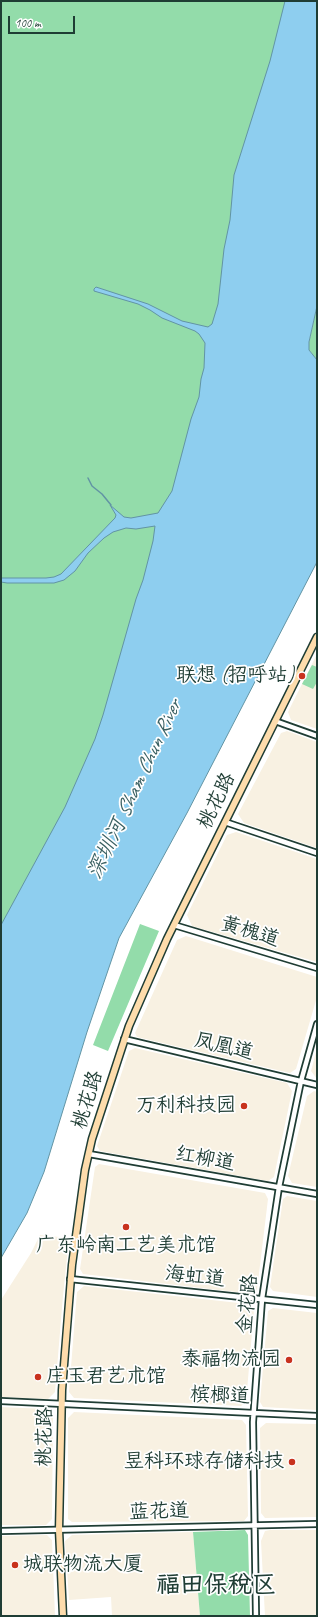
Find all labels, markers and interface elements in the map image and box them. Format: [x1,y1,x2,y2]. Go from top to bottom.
scale bar [10,8,77,34]
text: 100 m [15,15,41,31]
place label: 联想 (招呼站) [176,664,294,688]
marker: 联想 (招呼站) [297,671,307,681]
water label: 深圳河 Sham Chun River [83,697,187,883]
street label: 桃花路 [193,769,241,833]
street label: 黄槐道 [218,912,282,952]
street label: 凤凰道 [192,1029,256,1065]
street label: 桃花路 [68,1068,108,1132]
place label: 万利科技园 [136,1094,236,1118]
marker: 万利科技园 [239,1101,249,1111]
street label: 红柳道 [173,1142,237,1176]
marker: 广东岭南工艺美术馆 [121,1222,131,1232]
place label: 广东岭南工艺美术馆 [36,1234,216,1258]
street label: 海虹道 [164,1262,226,1292]
street label: 金花路 [233,1273,263,1335]
place label: 泰福物流园 [181,1348,281,1372]
marker: 泰福物流园 [284,1355,294,1365]
place label: 庄玉君艺术馆 [46,1365,166,1389]
marker: 庄玉君艺术馆 [33,1372,43,1382]
street label: 槟榔道 [190,1383,250,1409]
street label: 桃花路 [32,1407,58,1467]
place label: 昱科环球存储科技 [124,1450,284,1474]
marker: 昱科环球存储科技 [287,1457,297,1467]
street label: 蓝花道 [129,1499,189,1525]
place label: 城联物流大厦 [23,1553,143,1577]
marker: 城联物流大厦 [10,1560,20,1570]
district label: 福田保税区 [156,1572,276,1600]

